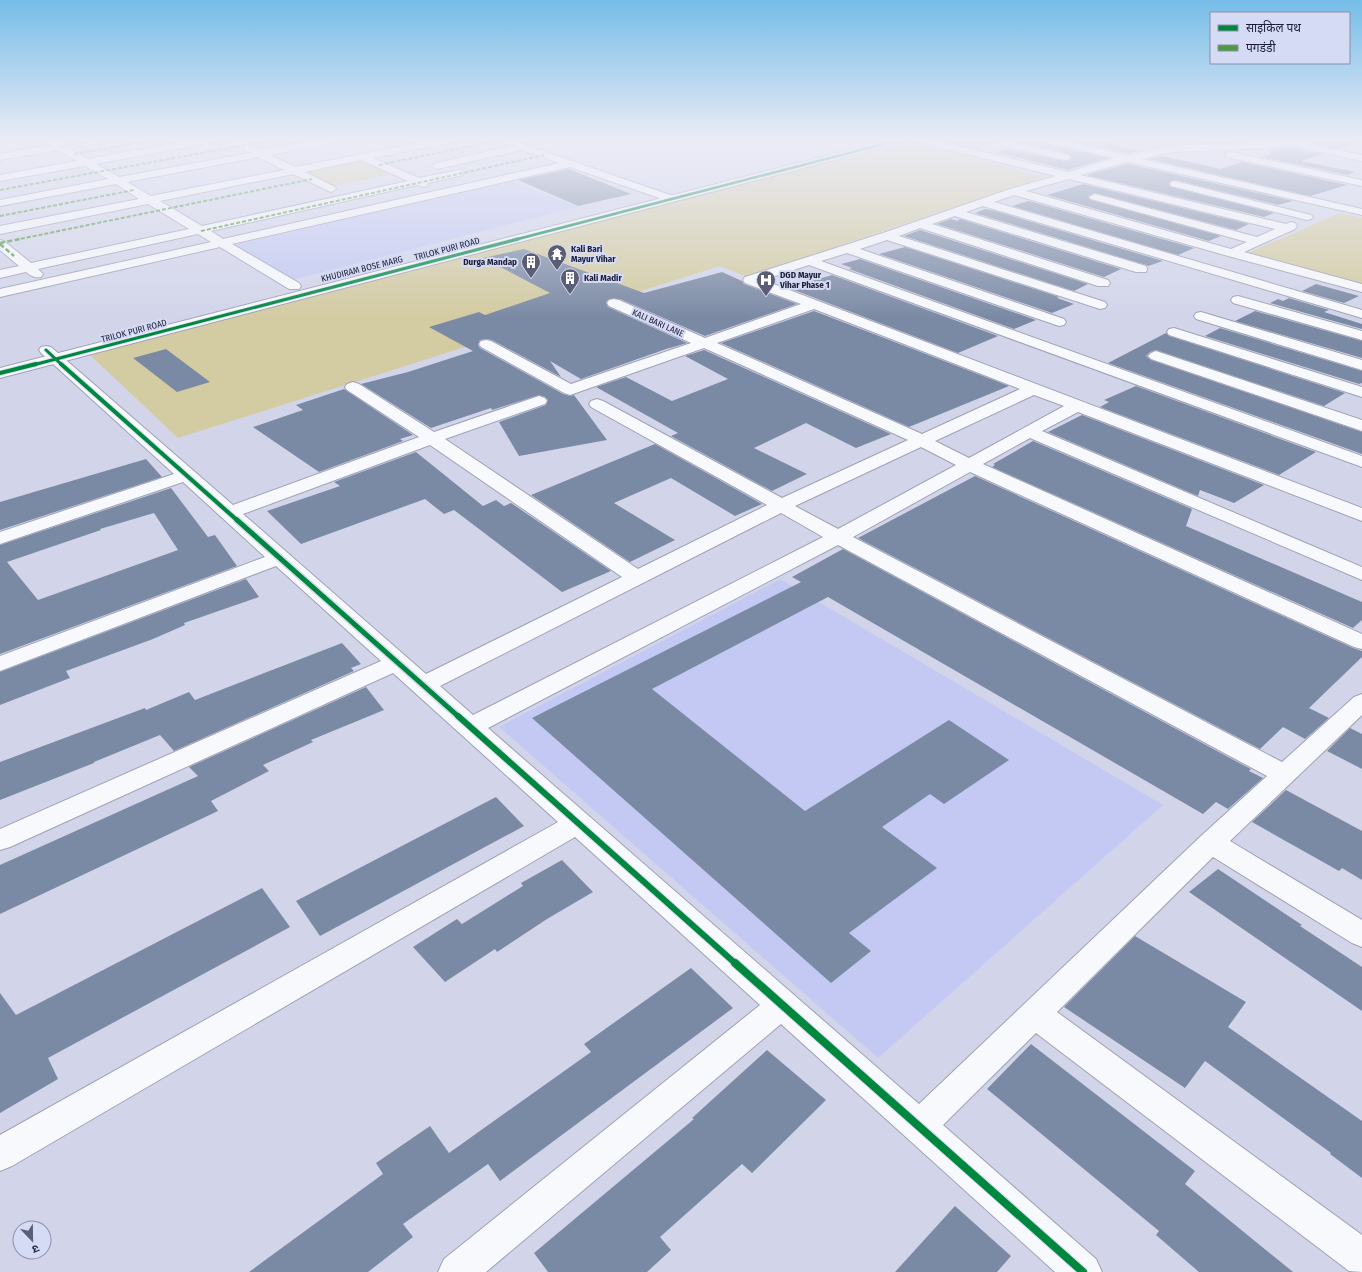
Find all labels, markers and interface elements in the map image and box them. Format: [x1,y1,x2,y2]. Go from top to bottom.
legend [1210,12,1350,64]
text: साइकिल पथ [1246,20,1301,35]
text: पगडंडी [1246,40,1276,55]
street label: TRILOK PURI ROAD [413,235,481,263]
temple icon: Kali Bari Mayur Vihar [546,243,568,271]
place label: Kali Bari Mayur Vihar [571,244,616,264]
building icon: Durga Mandap [520,251,542,279]
street label: KHUDIRAM BOSE MARG [320,254,404,284]
place label: Durga Mandap [463,257,517,267]
building icon: Kali Madir [559,267,581,295]
hospital icon: DGD Mayur Vihar Phase 1 [755,269,777,297]
place label: DGD Mayur Vihar Phase 1 [779,270,830,290]
place label: Kali Madir [584,273,622,283]
street label: KALI BARI LANE [631,307,685,339]
street label: TRILOK PURI ROAD [100,317,168,345]
north arrow [12,1220,52,1260]
text: उ [30,1242,41,1256]

